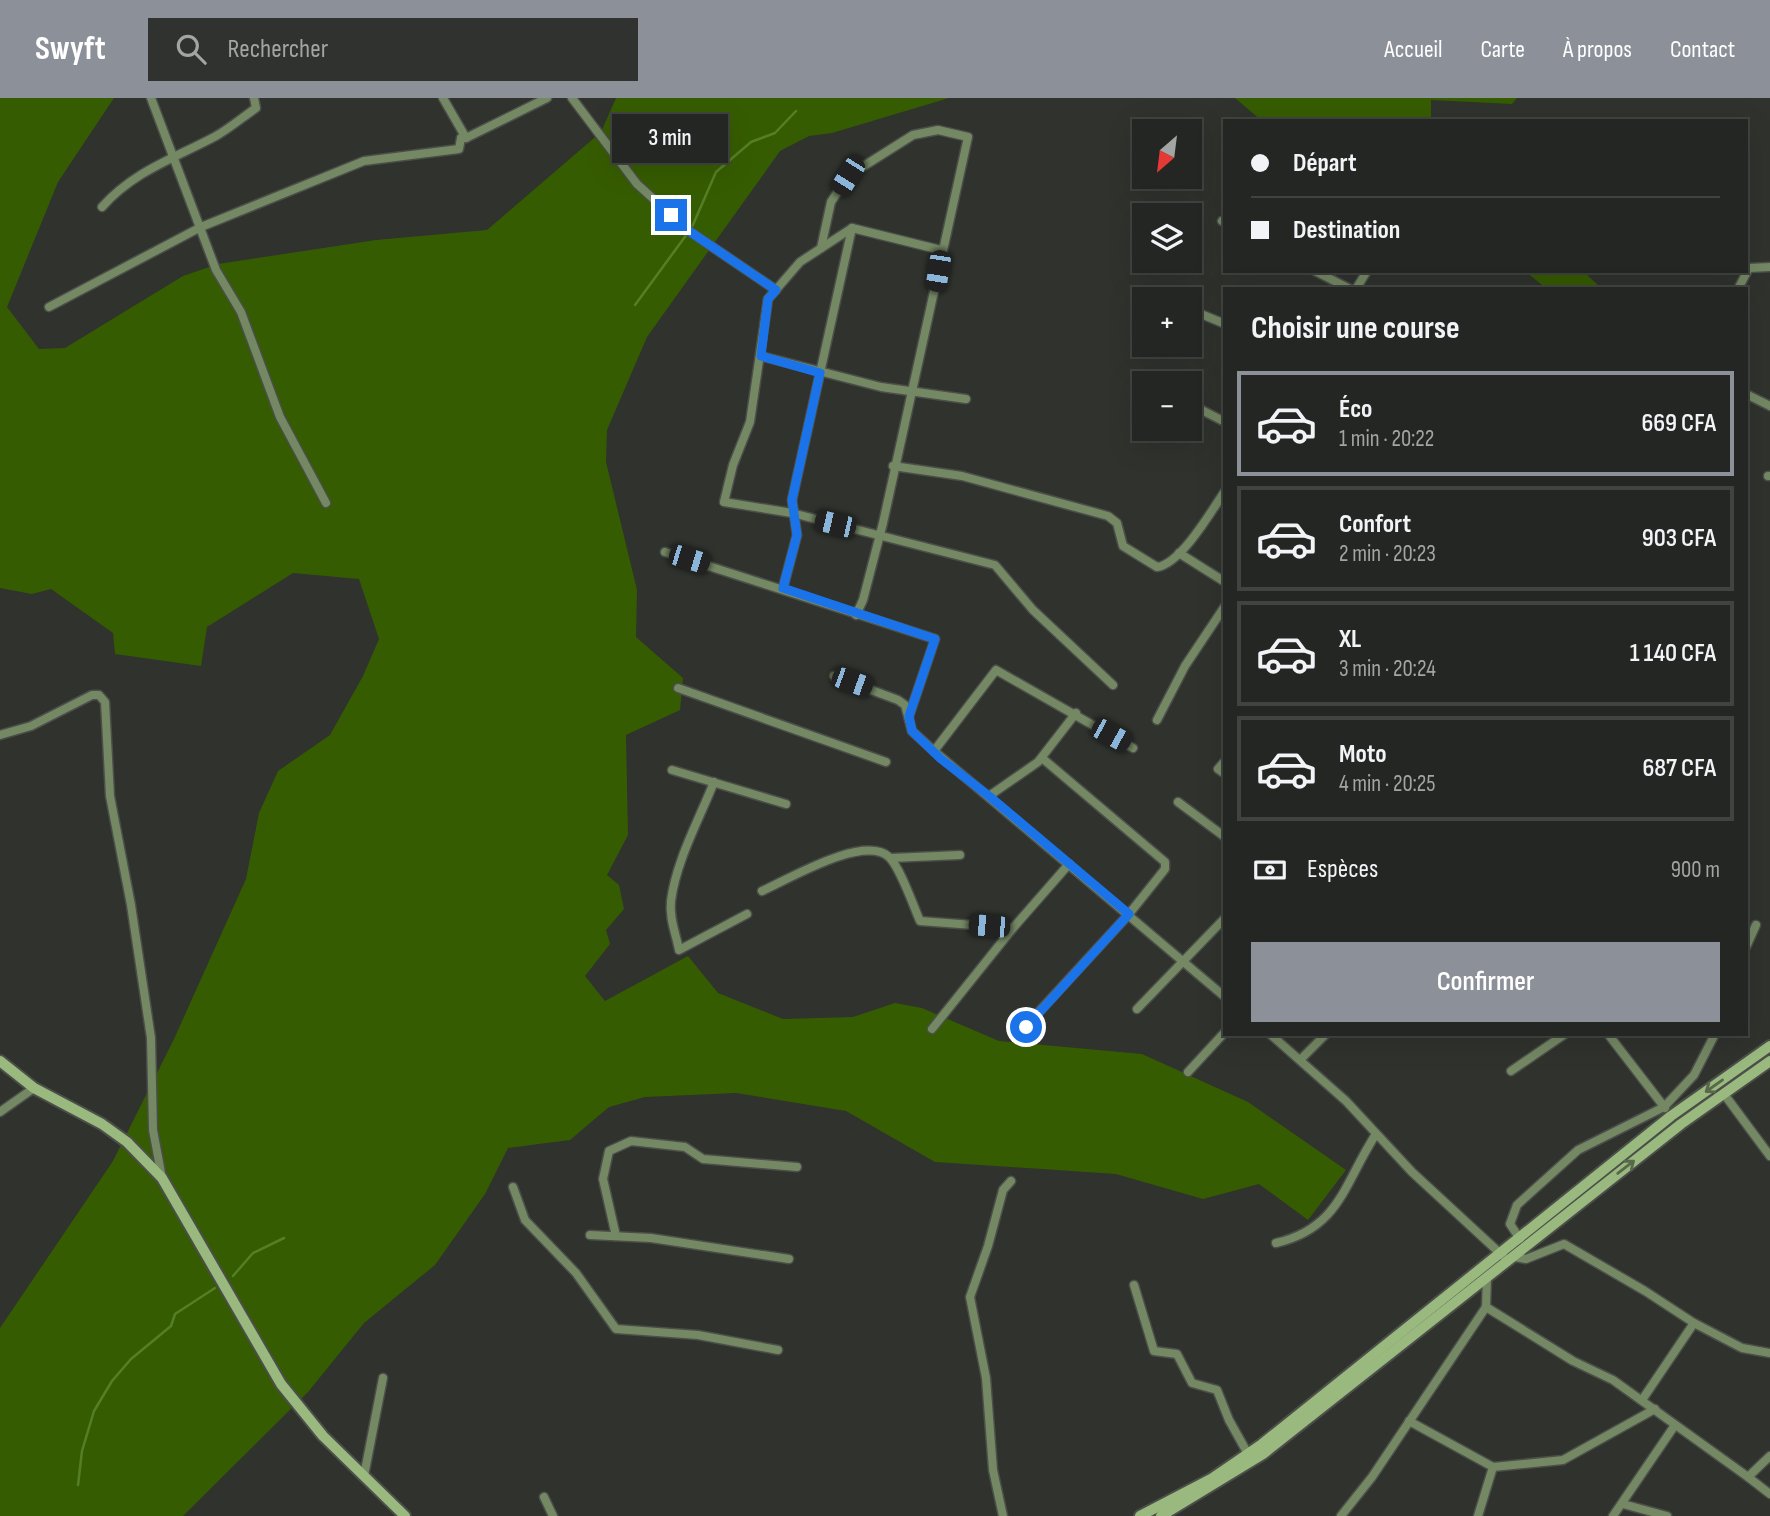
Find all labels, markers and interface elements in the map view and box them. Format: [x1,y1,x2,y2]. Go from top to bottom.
search box [148,18,638,81]
text: Swyft [35,29,106,69]
icon: search [172,30,210,68]
text: Rechercher [228,34,328,65]
text: Accueil [1384,35,1443,64]
text: Carte [1481,35,1525,64]
text: À propos [1563,35,1632,64]
text: Contact [1670,35,1735,64]
callout: 3 min [613,114,729,162]
north arrow [1132,119,1202,189]
map controls [1132,119,1202,441]
text: 3 min [648,124,692,152]
text: Départ [1293,148,1356,179]
car [828,153,869,199]
route end [655,199,687,231]
button: layers [1132,203,1202,273]
text: Destination [1293,215,1400,246]
car [925,249,952,293]
button: + [1132,287,1202,357]
text: Choisir une course [1251,309,1460,348]
button: − [1132,371,1202,441]
icon: car [1255,392,1318,455]
text: Éco [1339,394,1372,425]
text: 669 CFA [1641,408,1716,439]
text: 1 min · 20:22 [1339,425,1434,453]
icon: car [1255,507,1318,570]
car [813,509,858,539]
text: Confort [1339,509,1411,540]
text: 903 CFA [1642,523,1716,554]
text: 2 min · 20:23 [1339,540,1436,568]
car [666,543,713,575]
icon: car [1255,622,1318,685]
text: XL [1339,624,1361,655]
text: 1 140 CFA [1630,638,1716,669]
text: 3 min · 20:24 [1339,655,1436,683]
car [829,665,876,699]
car [1088,716,1135,754]
icon: car [1255,737,1318,800]
text: Moto [1339,739,1387,770]
text: 687 CFA [1642,753,1716,784]
text: 4 min · 20:25 [1339,770,1436,798]
icon: cash [1251,851,1289,889]
text: Espèces [1307,854,1378,885]
text: 900 m [1671,856,1720,884]
car [968,914,1011,938]
button: Confirmer [1251,942,1720,1022]
route start [1010,1011,1042,1043]
one-way arrow [1705,1079,1724,1093]
one-way arrow [1617,1160,1635,1175]

